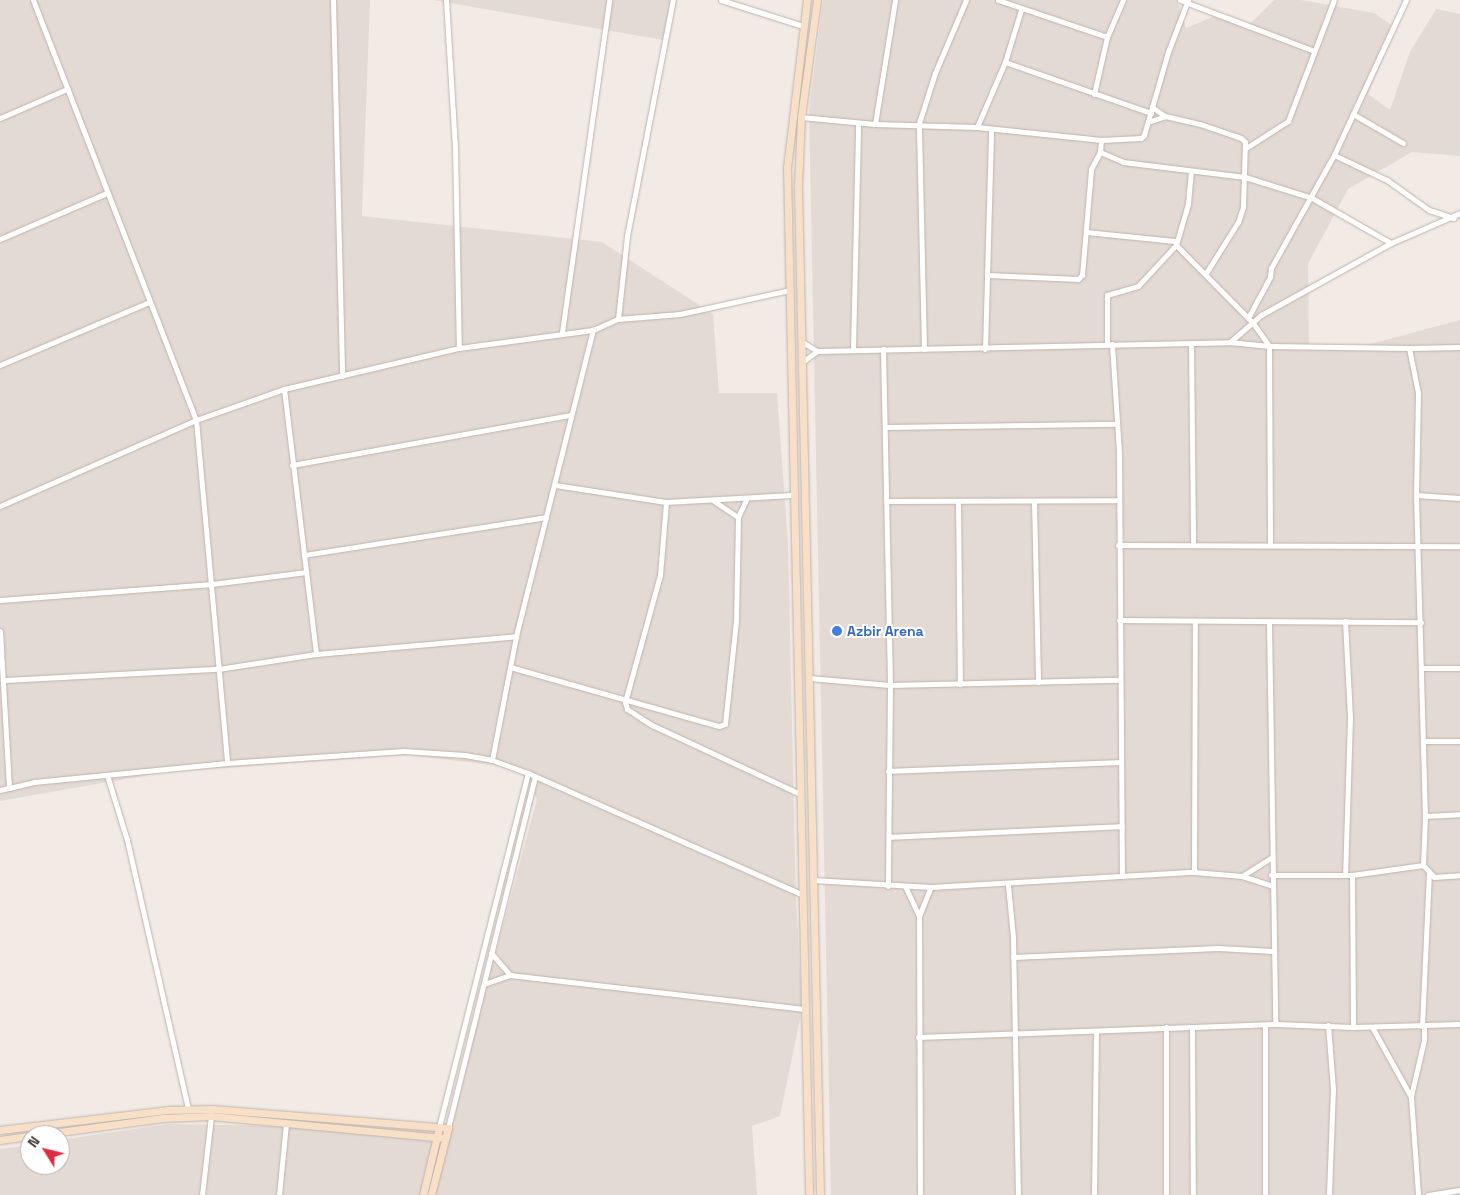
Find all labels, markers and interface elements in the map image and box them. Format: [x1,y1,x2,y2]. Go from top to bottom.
place label: Azbir Arena [847,623,924,639]
marker: Azbir Arena [831,625,843,637]
north arrow [20,1125,70,1175]
text: N [24,1133,44,1151]

